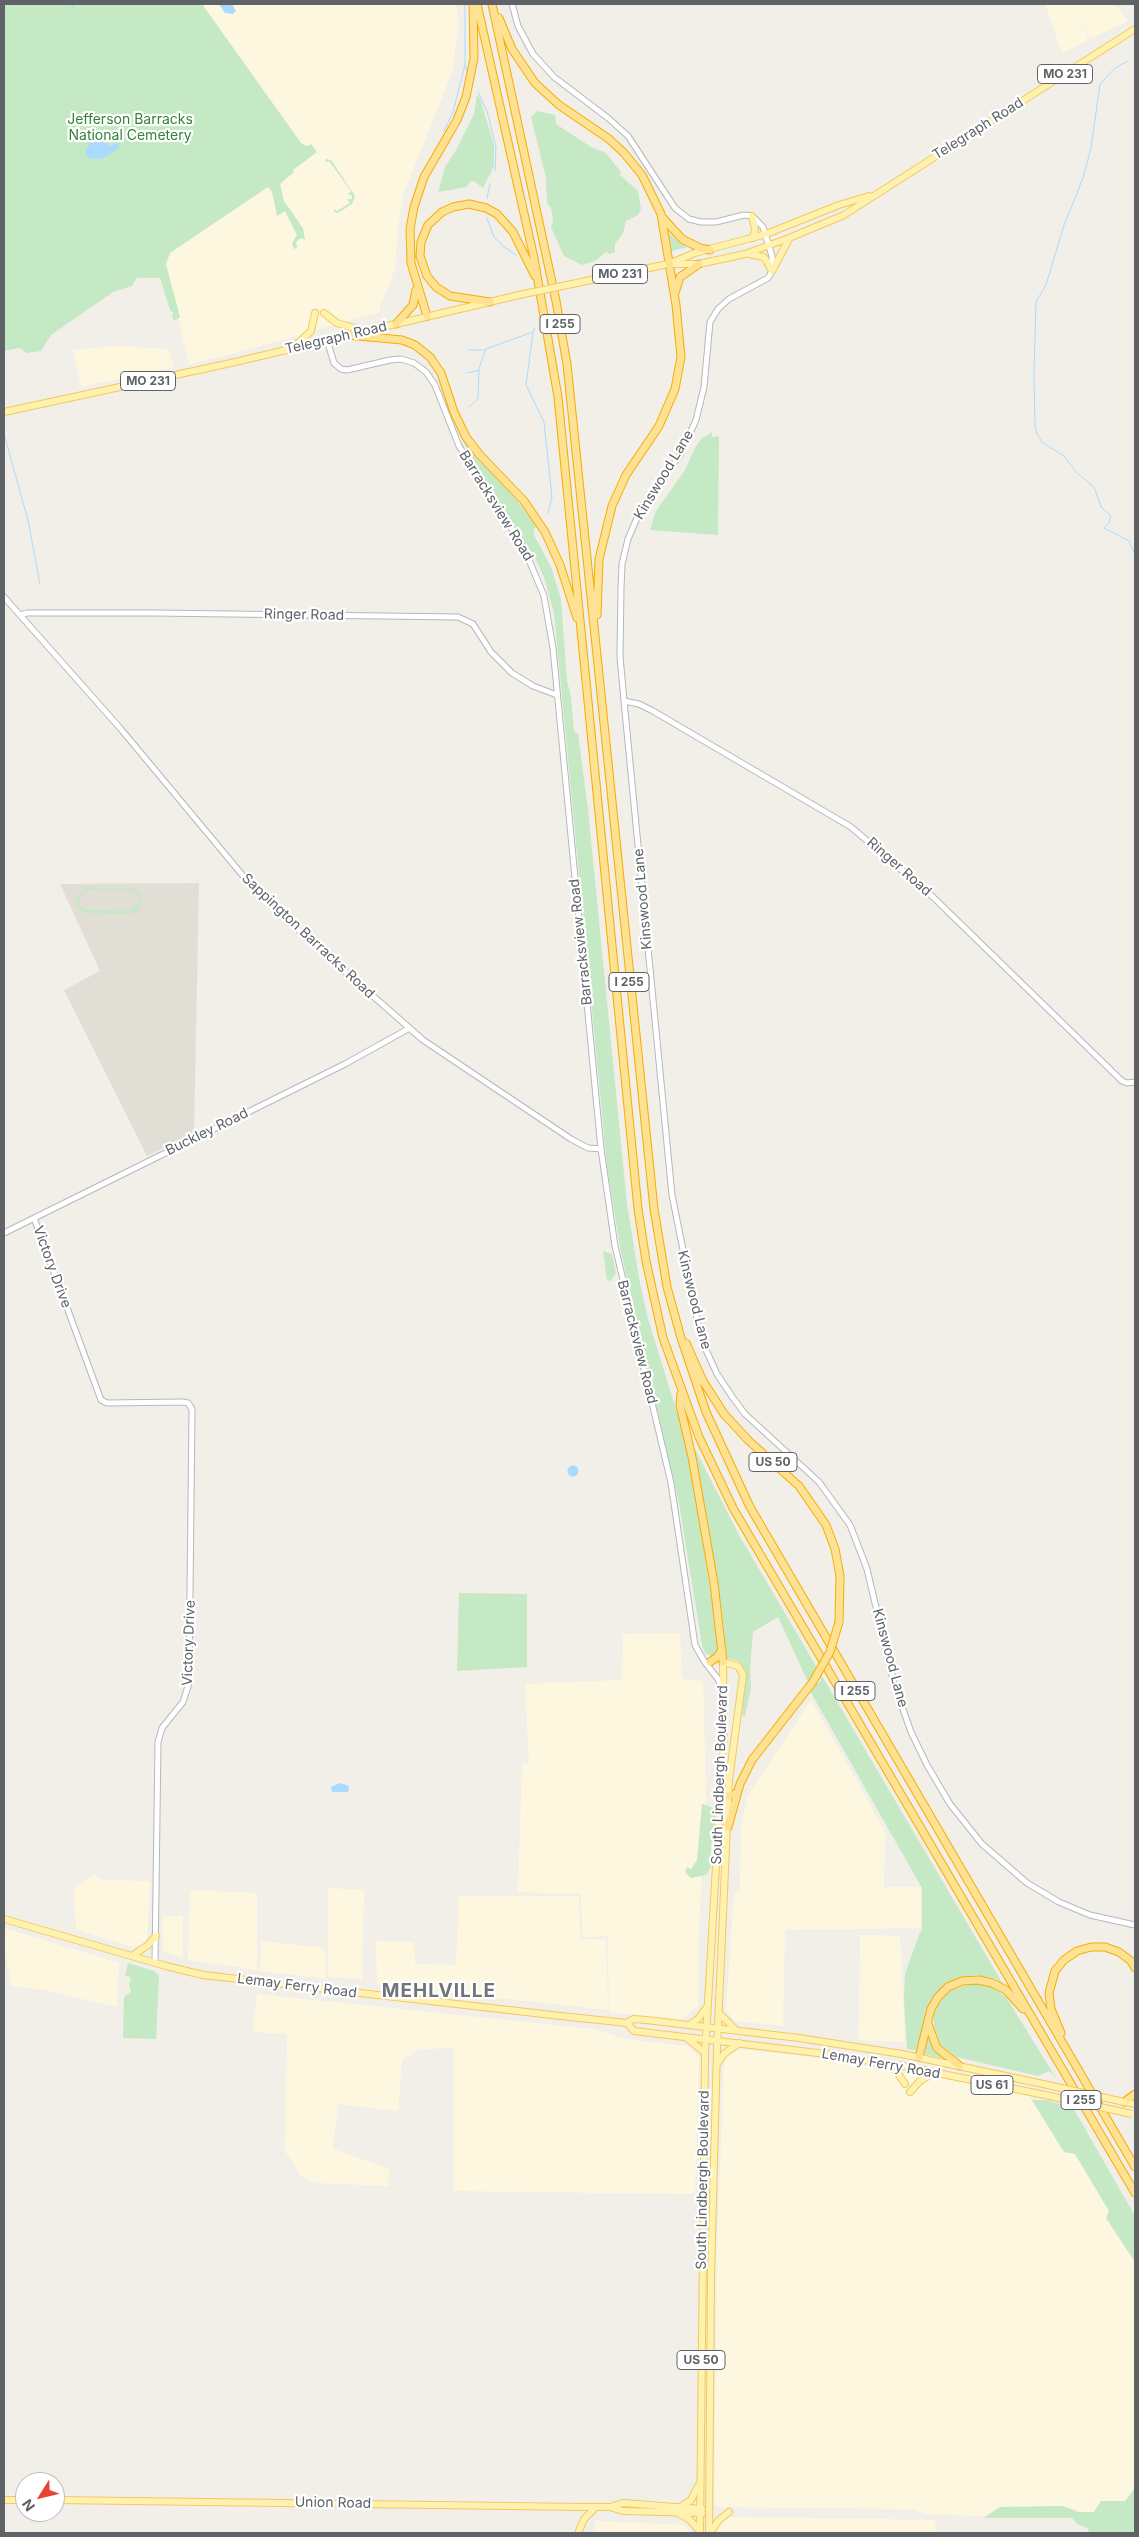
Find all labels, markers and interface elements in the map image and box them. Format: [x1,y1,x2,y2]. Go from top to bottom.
road number: MO 231 [1038,64,1092,84]
street label: Telegraph Road [929,94,1027,164]
park label: Jefferson Barracks National Cemetery [67,112,193,144]
road number: MO 231 [592,264,648,284]
road number: I 255 [540,314,580,334]
street label: Telegraph Road [283,318,389,358]
road number: MO 231 [120,372,176,391]
street label: Kinswood Lane [631,427,697,523]
street label: Barracksview Road [455,448,537,564]
street label: Ringer Road [264,606,344,624]
street label: Ringer Road [863,834,935,900]
street label: Kinswood Lane [630,848,656,950]
street label: Sappington Barracks Road [238,870,378,1002]
street label: Barracksview Road [566,878,596,1006]
road number: I 255 [609,972,649,992]
street label: Buckley Road [163,1105,251,1159]
street label: Victory Drive [29,1224,75,1310]
street label: Kinswood Lane [674,1249,714,1351]
street label: Barracksview Road [613,1278,661,1406]
road number: US 50 [749,1452,797,1471]
street label: Victory Drive [179,1600,199,1686]
street label: Kinswood Lane [869,1607,911,1709]
road number: I 255 [835,1682,875,1700]
street label: South Lindbergh Boulevard [708,1685,732,1865]
street label: Lemay Ferry Road [236,1970,358,2002]
district label: MEHLVILLE [381,1980,497,2002]
street label: Lemay Ferry Road [820,2045,942,2083]
road number: US 61 [971,2076,1013,2094]
street label: South Lindbergh Boulevard [693,2090,713,2270]
road number: I 255 [1061,2090,1101,2110]
road number: US 50 [677,2350,725,2370]
north arrow [15,2472,65,2522]
street label: Union Road [295,2494,371,2512]
text: N [18,2496,38,2515]

